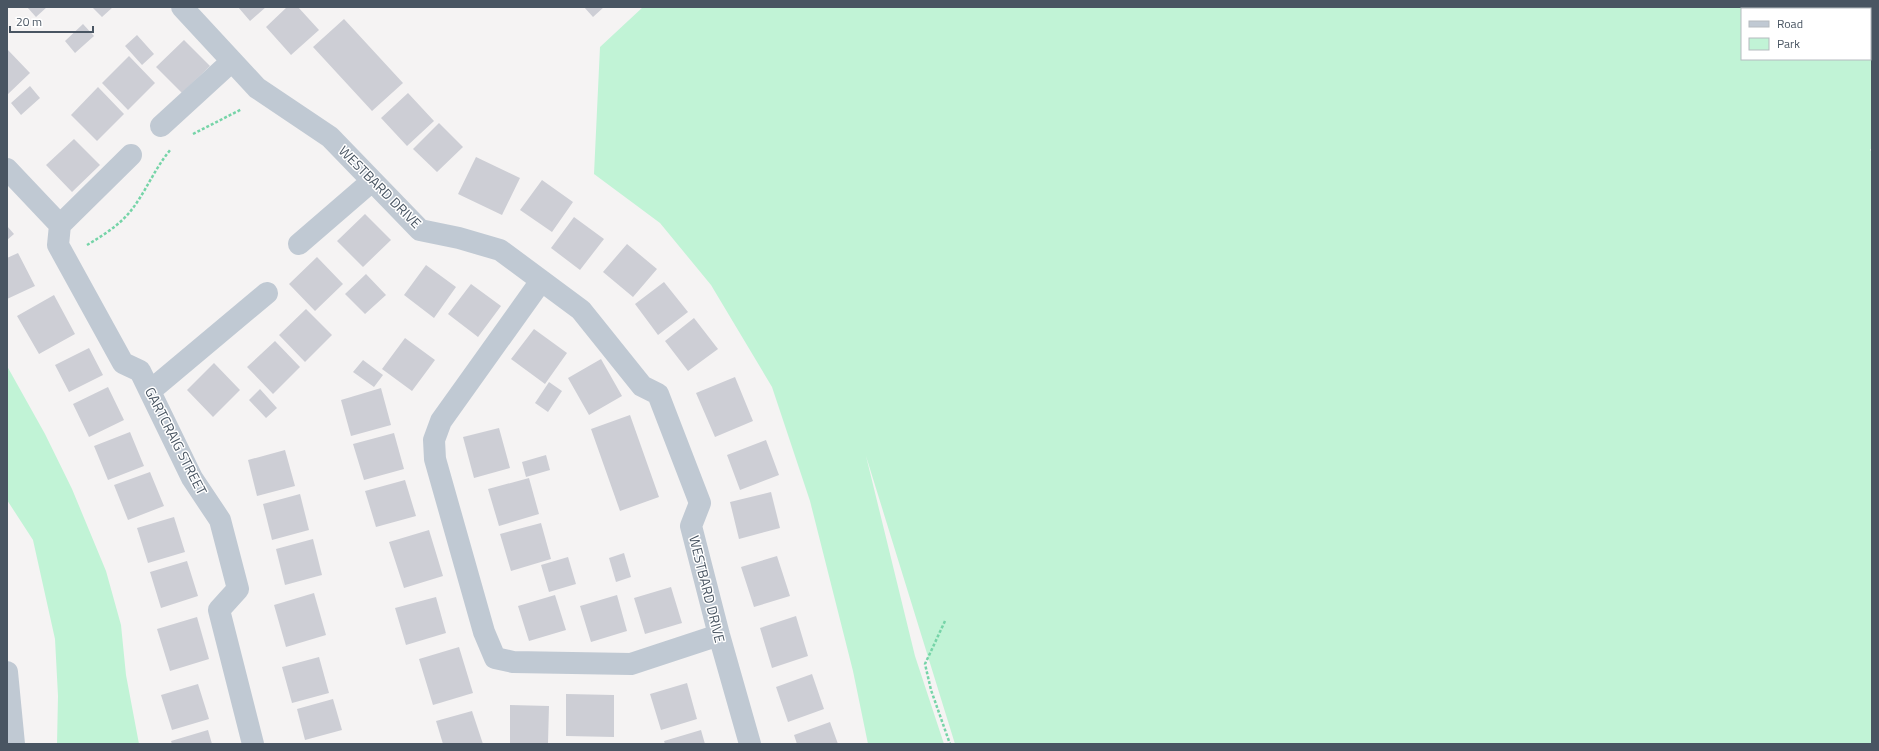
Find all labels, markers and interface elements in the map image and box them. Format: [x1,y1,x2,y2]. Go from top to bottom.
scale bar [10,8,93,34]
legend [1741,8,1871,60]
text: 20 m [16,12,42,31]
text: Road [1777,14,1803,33]
text: Park [1777,34,1800,53]
street label: WESTBARD DRIVE [334,140,427,233]
street label: GARTCRAIG STREET [140,383,213,499]
street label: WESTBARD DRIVE [684,533,731,645]

